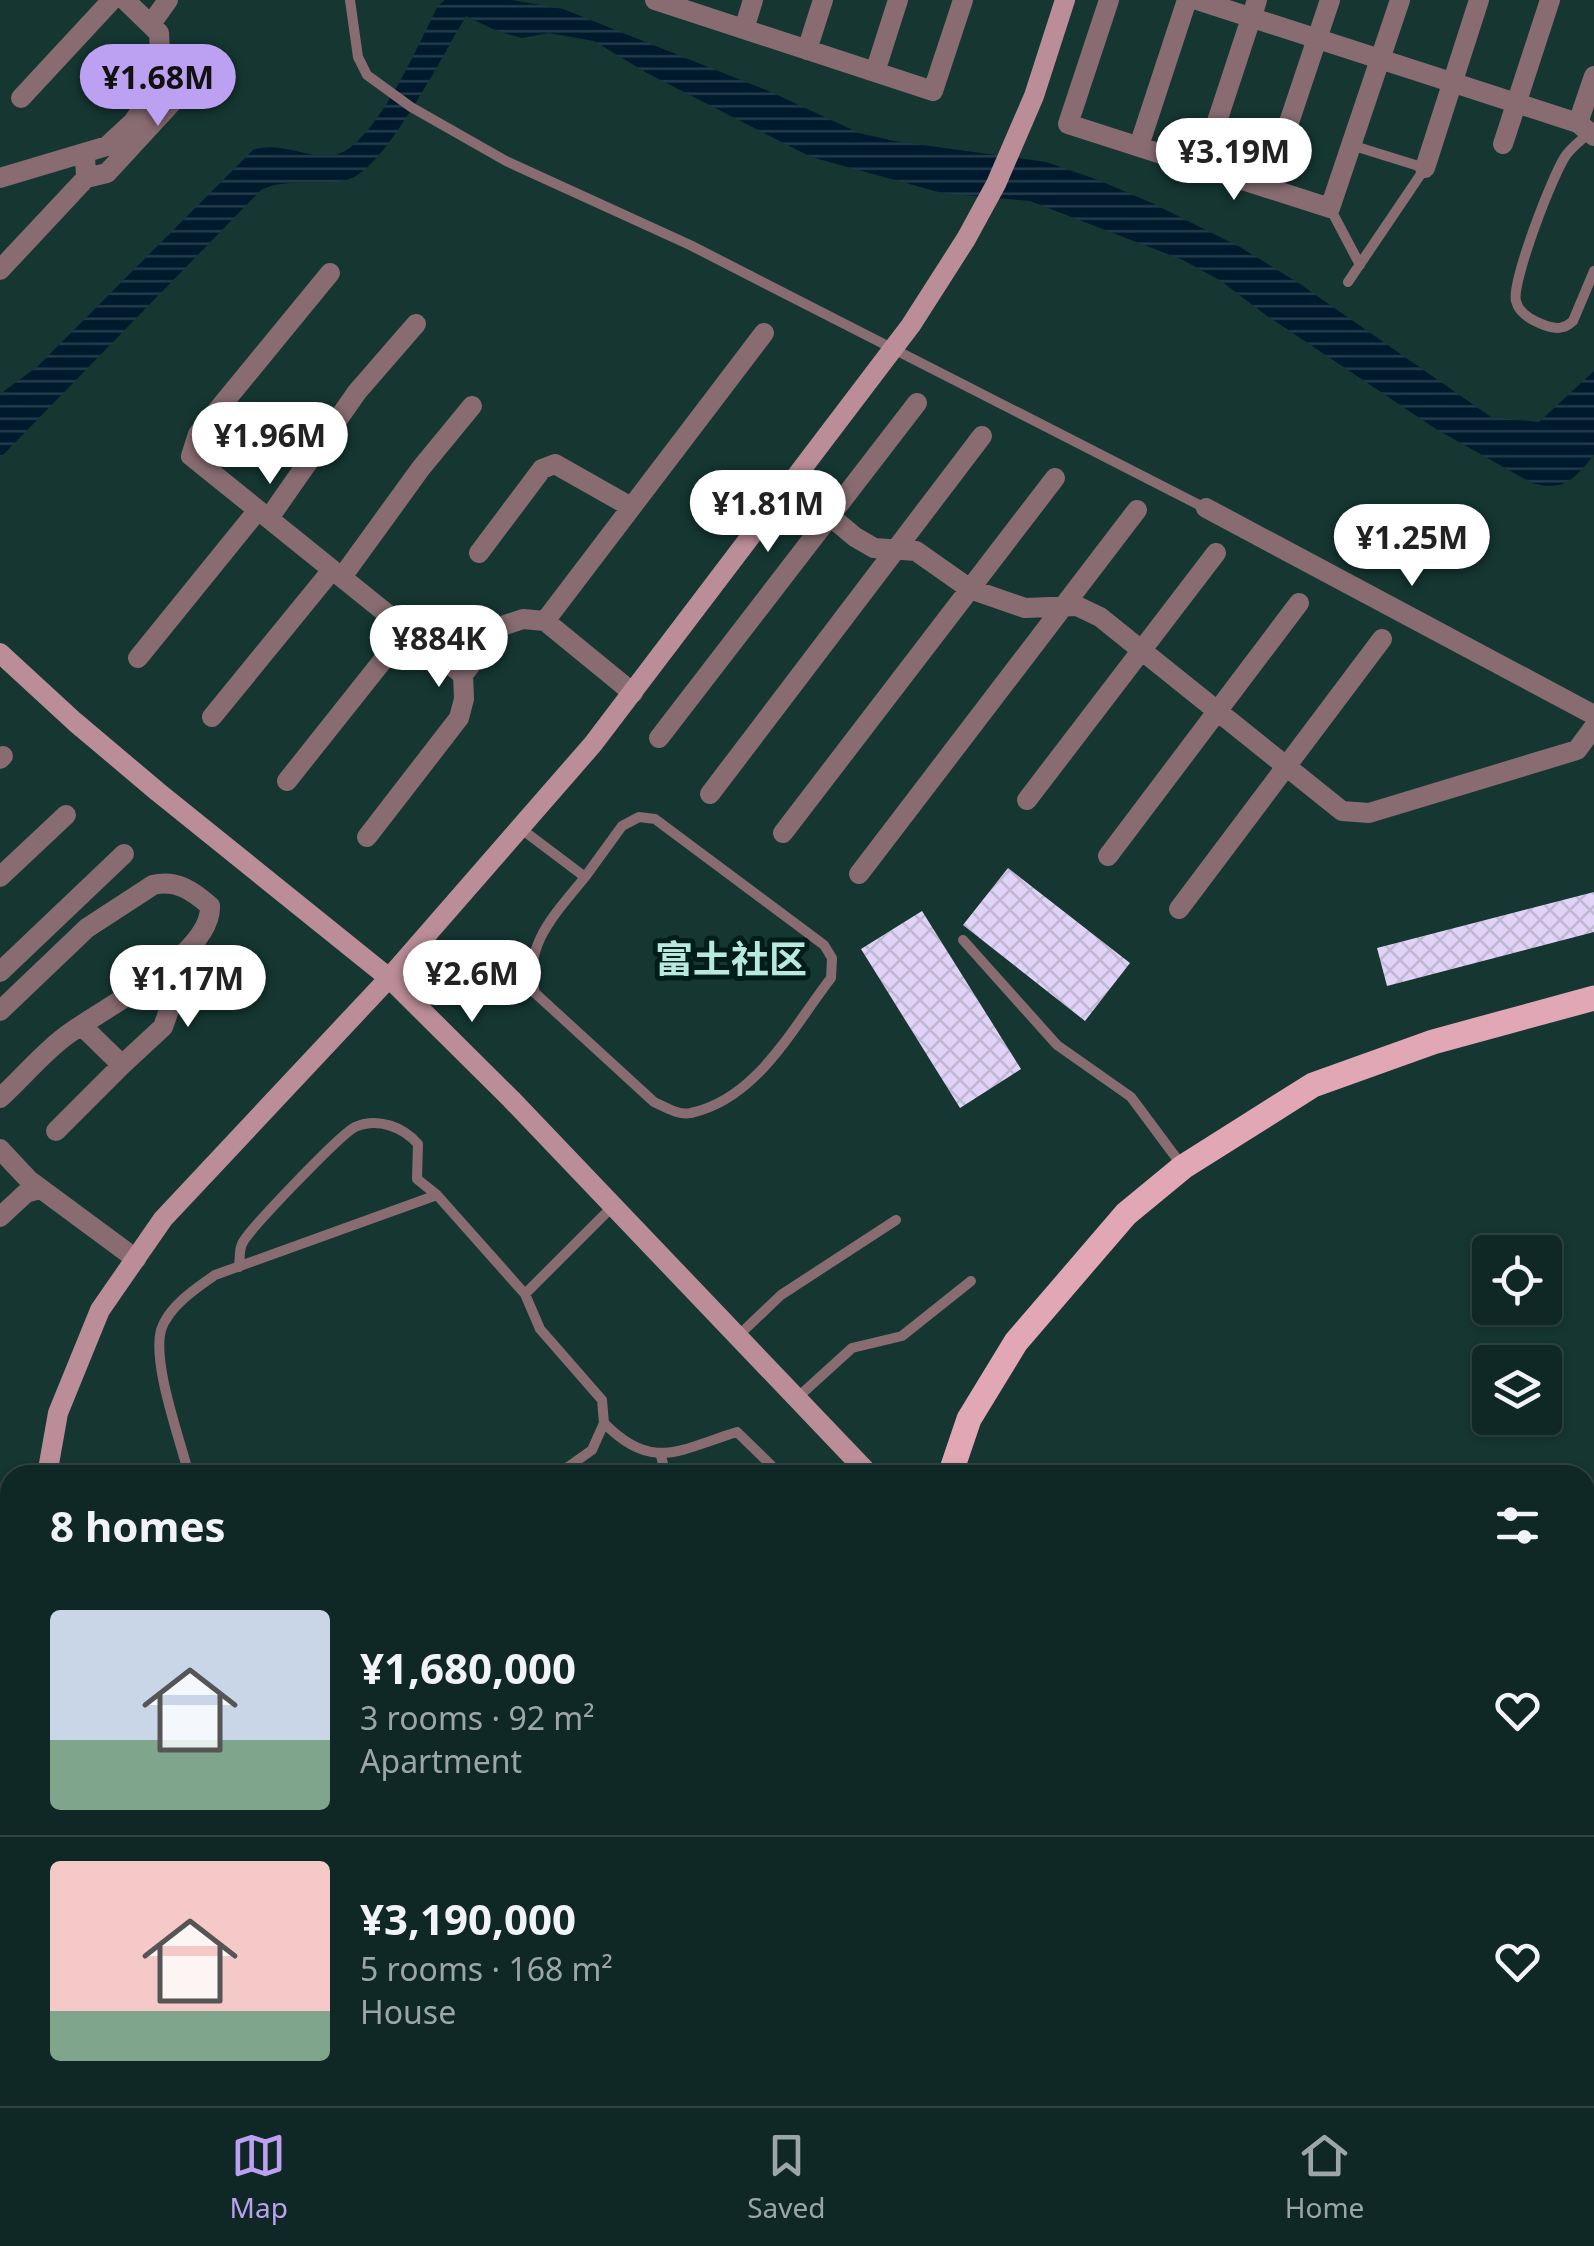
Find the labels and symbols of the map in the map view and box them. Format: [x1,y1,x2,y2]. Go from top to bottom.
pin: ¥1.68M [77,44,239,129]
pin: ¥3.19M [1153,118,1315,203]
pin: ¥1.96M [189,402,351,487]
pin: ¥1.81M [687,470,849,555]
pin: ¥1.25M [1331,504,1493,589]
pin: ¥884K [369,605,509,690]
district label: 富土社区 [655,932,807,984]
pin: ¥2.6M [402,940,542,1025]
pin: ¥1.17M [107,945,269,1030]

